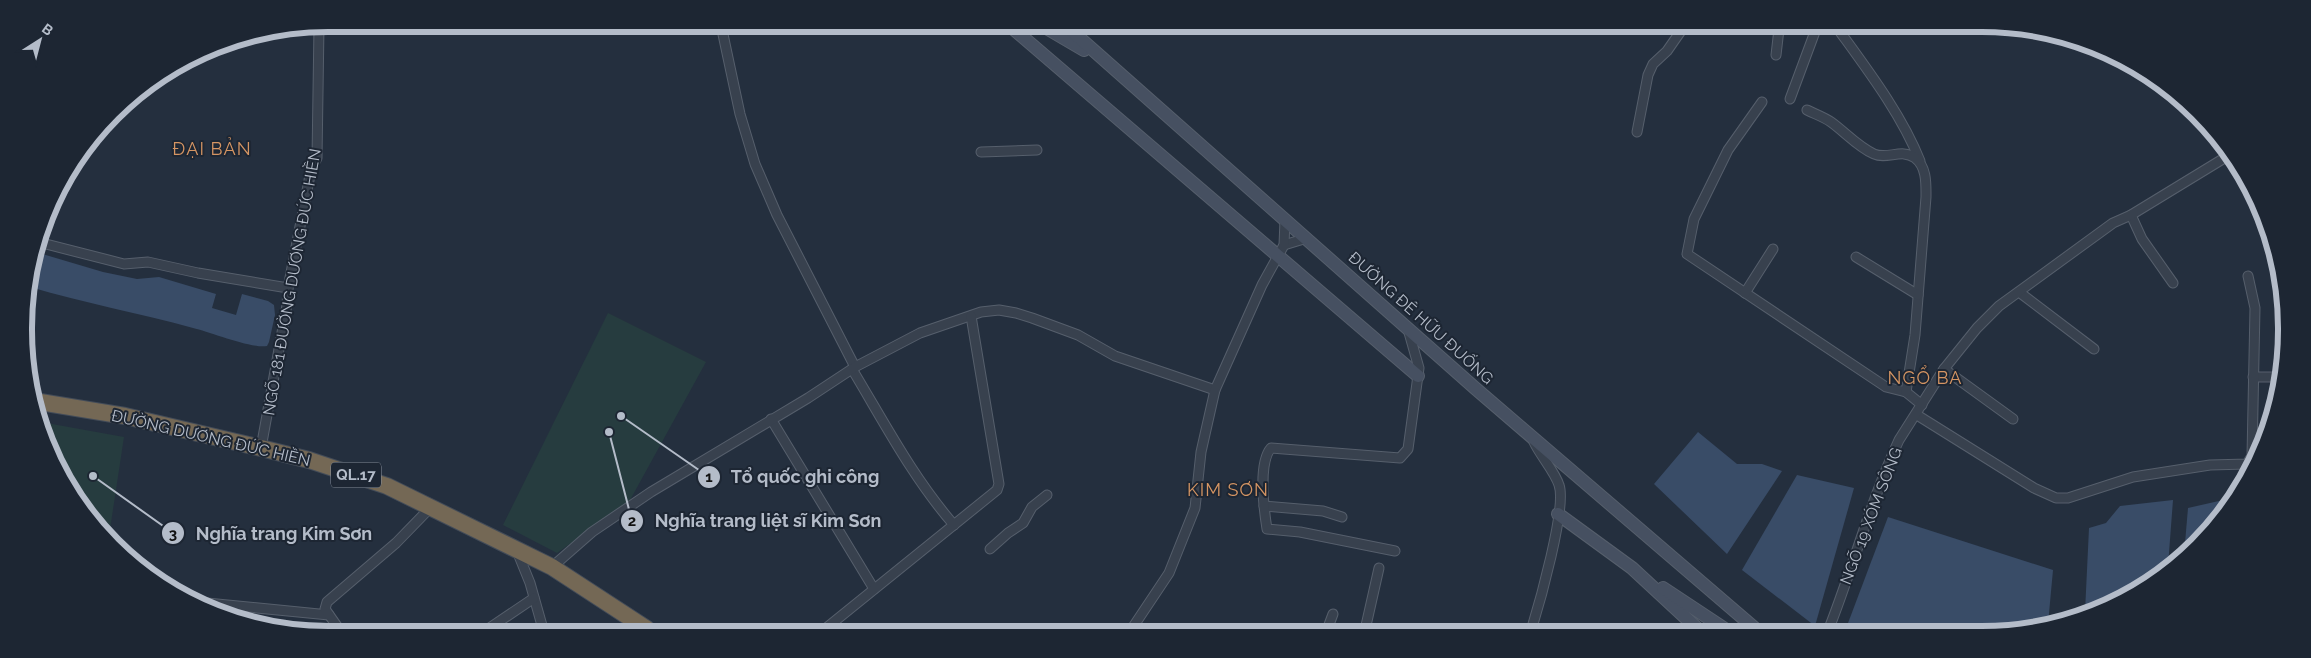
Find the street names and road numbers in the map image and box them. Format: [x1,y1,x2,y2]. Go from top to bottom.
street label: NGÕ 181 ĐƯỜNG DƯƠNG ĐỨC HIỀN [257,147,325,417]
street label: ĐƯỜNG ĐÊ HỮU ĐUỐNG [1345,246,1499,388]
street label: ĐƯỜNG DƯƠNG ĐỨC HIỀN [110,404,313,470]
street label: NGÕ 19 XÓM SÔNG [1835,444,1906,587]
road number: QL.17 [331,462,381,488]

